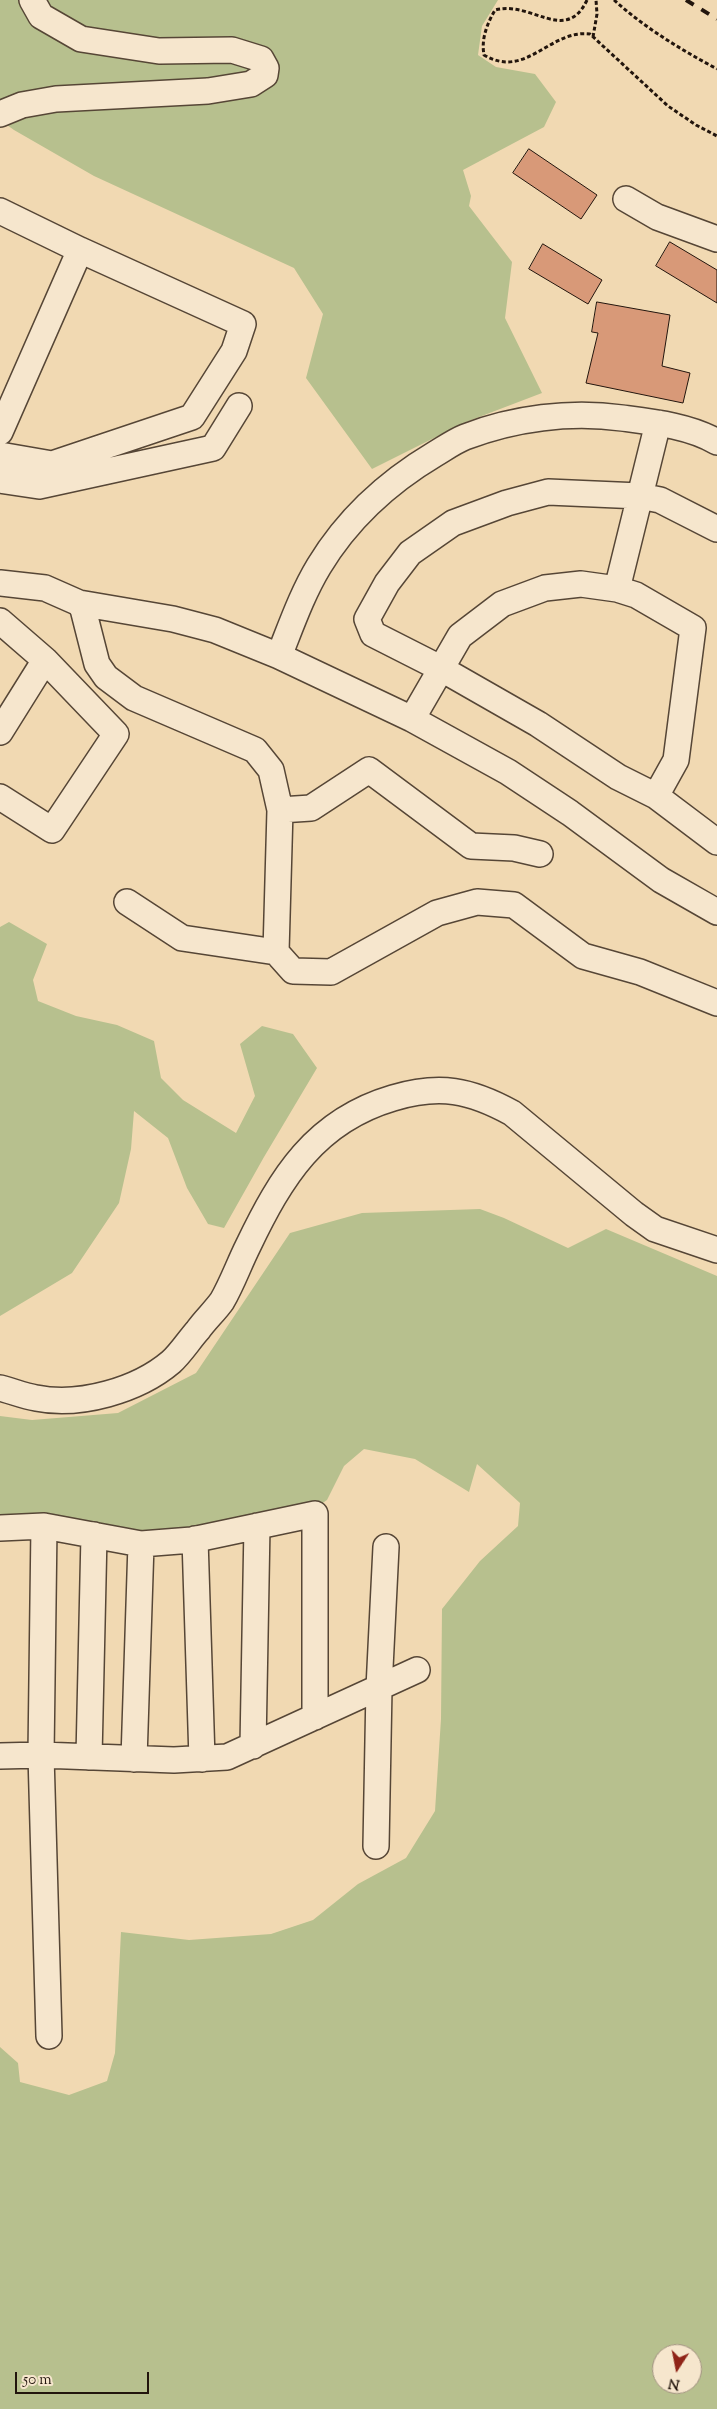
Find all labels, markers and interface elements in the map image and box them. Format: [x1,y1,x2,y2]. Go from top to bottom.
north arrow [652,2344,702,2394]
scale bar [18,2362,151,2394]
text: 50 m [23,2370,52,2391]
text: N [667,2372,682,2394]

